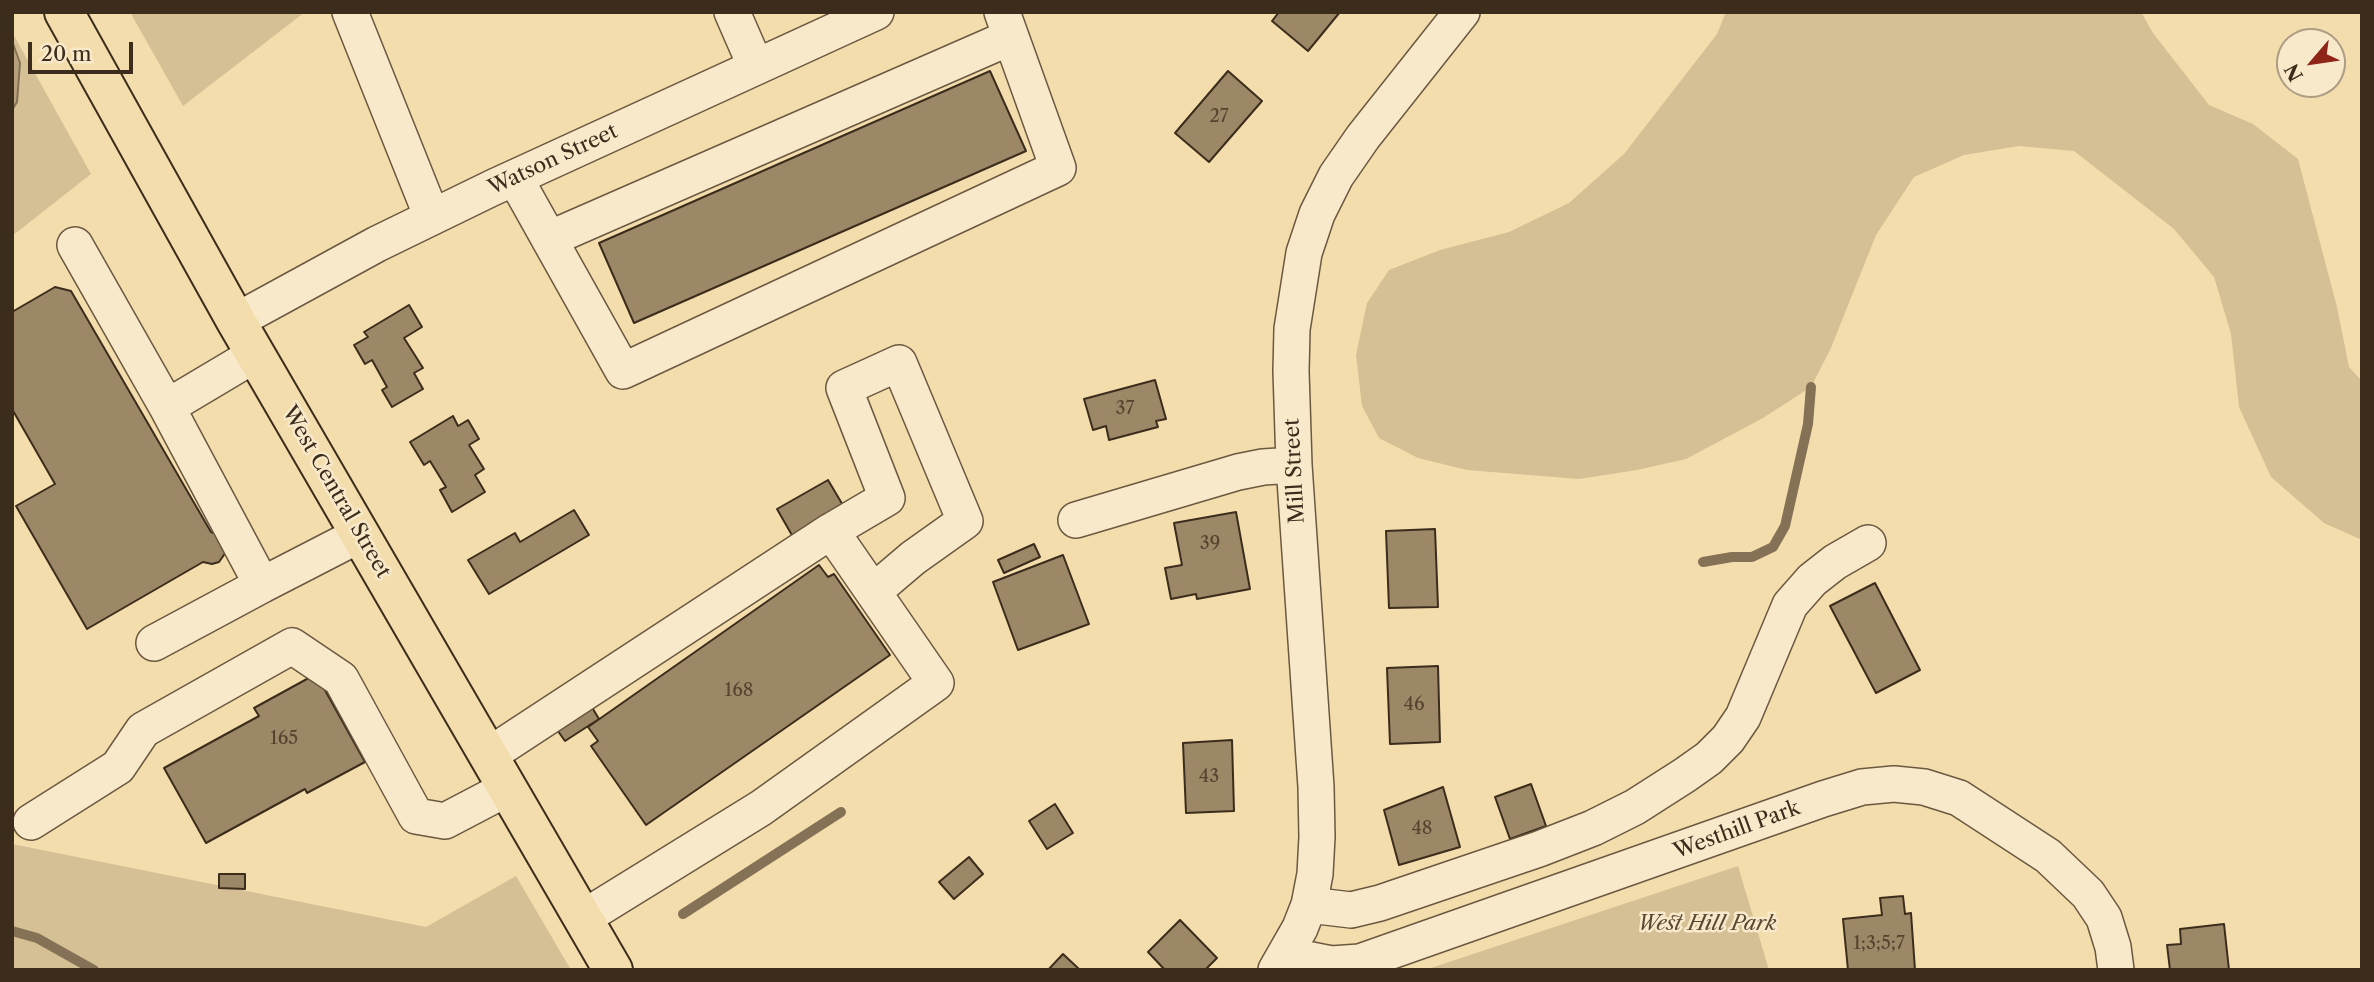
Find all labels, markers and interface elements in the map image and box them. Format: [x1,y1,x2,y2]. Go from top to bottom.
scale bar [32,28,136,72]
north arrow [2276,28,2346,98]
text: 20 m [41,41,92,66]
text: N [2280,60,2308,85]
house number: 27 [1209,106,1229,128]
street label: Watson Street [484,119,622,201]
house number: 37 [1116,398,1134,420]
street label: West Central Street [276,401,396,583]
street label: Mill Street [1280,418,1310,524]
house number: 39 [1200,533,1220,555]
house number: 168 [725,680,753,702]
house number: 46 [1404,694,1424,716]
house number: 165 [270,728,298,750]
house number: 43 [1199,766,1219,788]
street label: Westhill Park [1670,795,1804,865]
house number: 48 [1411,818,1433,840]
park label: West Hill Park [1638,911,1776,937]
house number: 1;3;5;7 [1853,933,1905,955]

